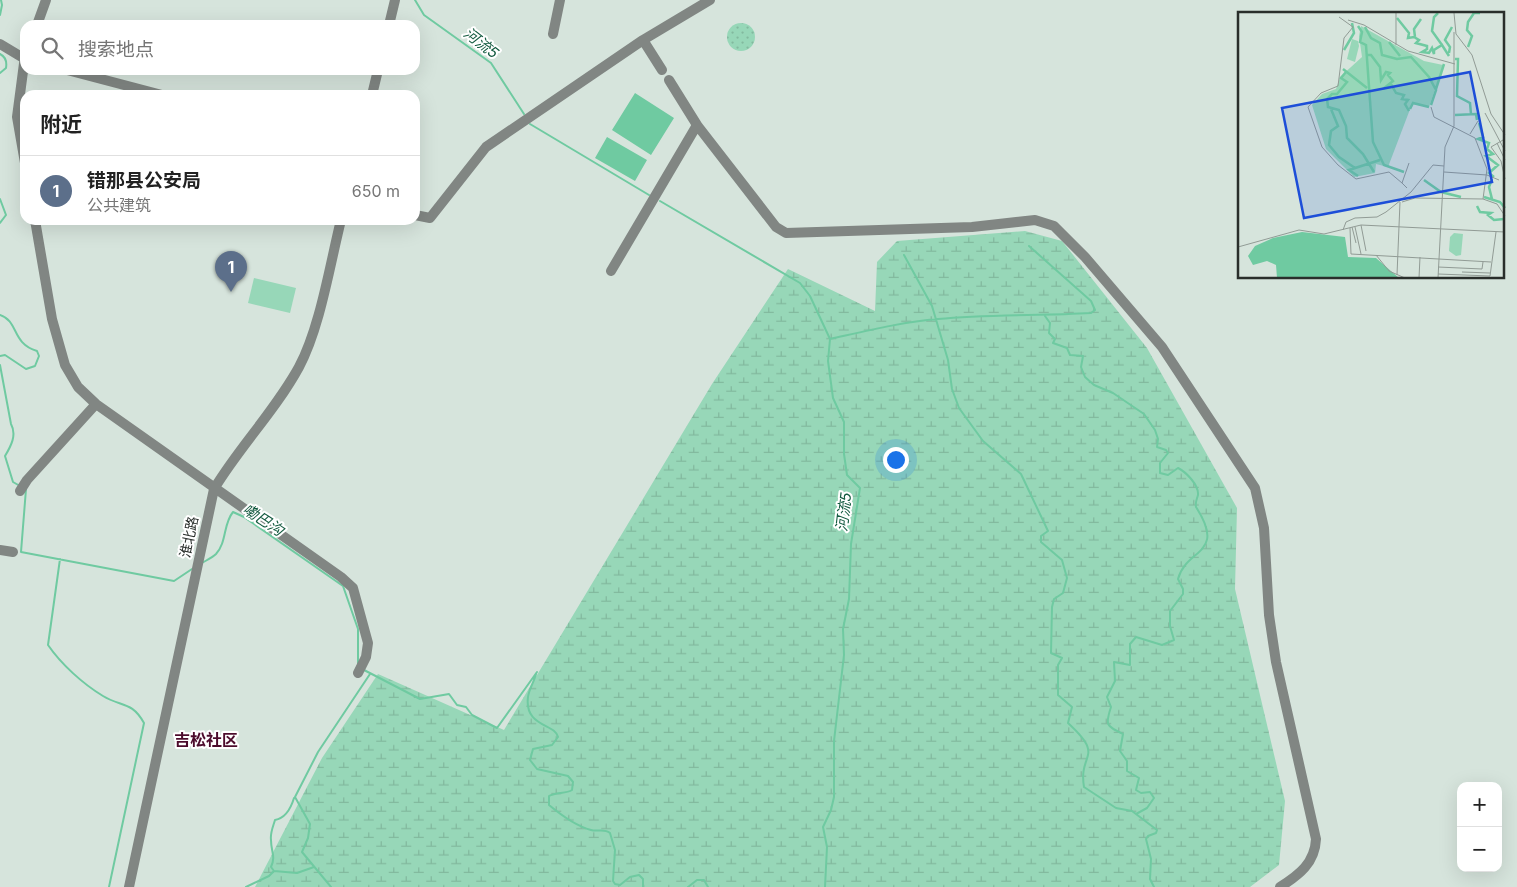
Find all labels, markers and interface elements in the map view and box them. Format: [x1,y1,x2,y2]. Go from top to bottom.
inset map [1238,12,1504,279]
search box [20,20,420,75]
water label: 河流5 [460,23,503,62]
icon: search [38,34,66,62]
text: 搜索地点 [78,38,154,61]
text: 附近 [40,112,82,137]
text: 错那县公安局 [87,169,201,192]
text: 1 [53,181,59,201]
text: 650 m [352,181,400,201]
text: 公共建筑 [87,195,151,215]
pin: 1 [215,251,247,292]
your location [883,447,909,473]
water label: 河流5 [832,491,855,533]
water label: 嘞巴沟 [239,499,289,541]
street label: 淮北路 [176,515,201,559]
district label: 吉松社区 [174,730,238,750]
map controls [1457,782,1502,872]
button: + [1457,782,1502,827]
button: − [1457,827,1502,872]

